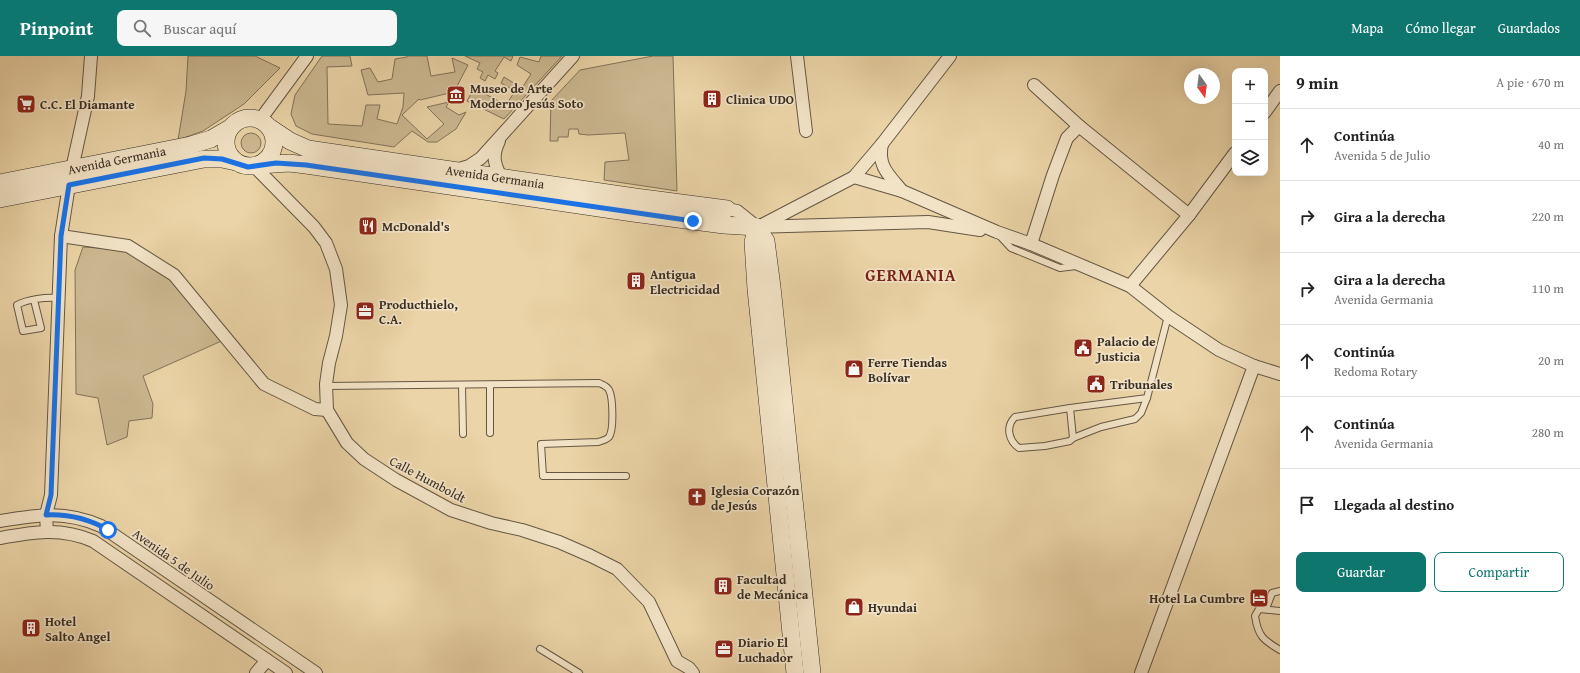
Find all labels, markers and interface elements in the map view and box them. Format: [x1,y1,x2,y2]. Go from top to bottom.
search box [117,10,397,46]
text: Pinpoint [20,14,93,42]
icon: search [131,17,153,39]
text: Buscar aquí [163,18,237,39]
text: Mapa [1351,18,1383,38]
text: Cómo llegar [1405,18,1476,38]
text: Guardados [1498,18,1560,38]
north arrow [1184,68,1220,104]
map controls [1232,68,1268,176]
button: + [1232,68,1268,104]
text: 9 min [1296,70,1338,95]
text: A pie · 670 m [1496,73,1564,92]
place label: Museo de Arte Moderno Jesús Soto [470,79,583,113]
museum icon: Museo de Arte Moderno Jesús Soto [445,84,467,106]
building icon: Clinica UDO [701,88,723,110]
place label: Clinica UDO [726,90,794,109]
supermarket icon: C.C. El Diamante [15,93,37,115]
place label: C.C. El Diamante [40,95,135,114]
button: − [1232,104,1268,140]
text: Continúa [1334,125,1395,146]
icon: ahead [1296,134,1318,156]
text: 40 m [1538,135,1564,154]
button: layers [1232,140,1268,176]
street label: Avenida Germania [66,141,168,179]
text: Avenida 5 de Julio [1334,146,1431,165]
street label: Avenida Germania [444,160,546,194]
icon: right [1296,206,1318,228]
text: Gira a la derecha [1334,206,1445,227]
text: 220 m [1532,207,1564,226]
route end [684,212,702,230]
restaurant icon: McDonald's [357,215,379,237]
place label: McDonald's [382,217,450,236]
district label: GERMANIA [865,262,957,287]
place label: Antigua Electricidad [650,265,720,299]
text: Gira a la derecha [1334,269,1445,290]
building icon: Antigua Electricidad [625,270,647,292]
icon: right [1296,278,1318,300]
text: 110 m [1532,279,1564,298]
text: Avenida Germania [1334,290,1433,309]
place label: Producthielo, C.A. [379,295,458,329]
office icon: Producthielo, C.A. [354,300,376,322]
place label: Palacio de Justicia [1095,332,1156,366]
public building icon: Palacio de Justicia [1072,337,1094,359]
text: Continúa [1334,341,1395,362]
icon: ahead [1296,350,1318,372]
text: 20 m [1538,351,1564,370]
place label: Ferre Tiendas Bolívar [868,353,947,387]
shop icon: Ferre Tiendas Bolívar [843,358,865,380]
text: Redoma Rotary [1334,362,1417,381]
public building icon: Tribunales [1085,373,1107,395]
place label: Tribunales [1110,375,1173,394]
text: Continúa [1334,413,1395,434]
icon: ahead [1296,422,1318,444]
text: 280 m [1532,423,1564,442]
text: Avenida Germania [1334,434,1433,453]
street label: Calle Humboldt [386,451,470,508]
place label: Iglesia Corazón de Jesús [711,481,800,515]
church icon: Iglesia Corazón de Jesús [686,486,708,508]
icon: arrive [1296,494,1318,516]
text: Llegada al destino [1334,494,1454,515]
route start [99,521,117,539]
street label: Avenida 5 de Julio [129,524,219,595]
button: Guardar [1296,552,1426,592]
button: Compartir [1434,552,1564,592]
place label: Facultad de Mecánica [737,570,809,604]
building icon: Facultad de Mecánica [712,575,734,597]
hotel icon: Hotel La Cumbre [1248,587,1270,609]
place label: Hotel La Cumbre [1149,589,1245,608]
shop icon: Hyundai [843,596,865,618]
place label: Hyundai [868,598,917,617]
place label: Hotel Salto Angel [45,612,110,646]
building icon: Hotel Salto Angel [20,617,42,639]
place label: Diario El Luchador [738,633,793,667]
office icon: Diario El Luchador [713,638,735,660]

